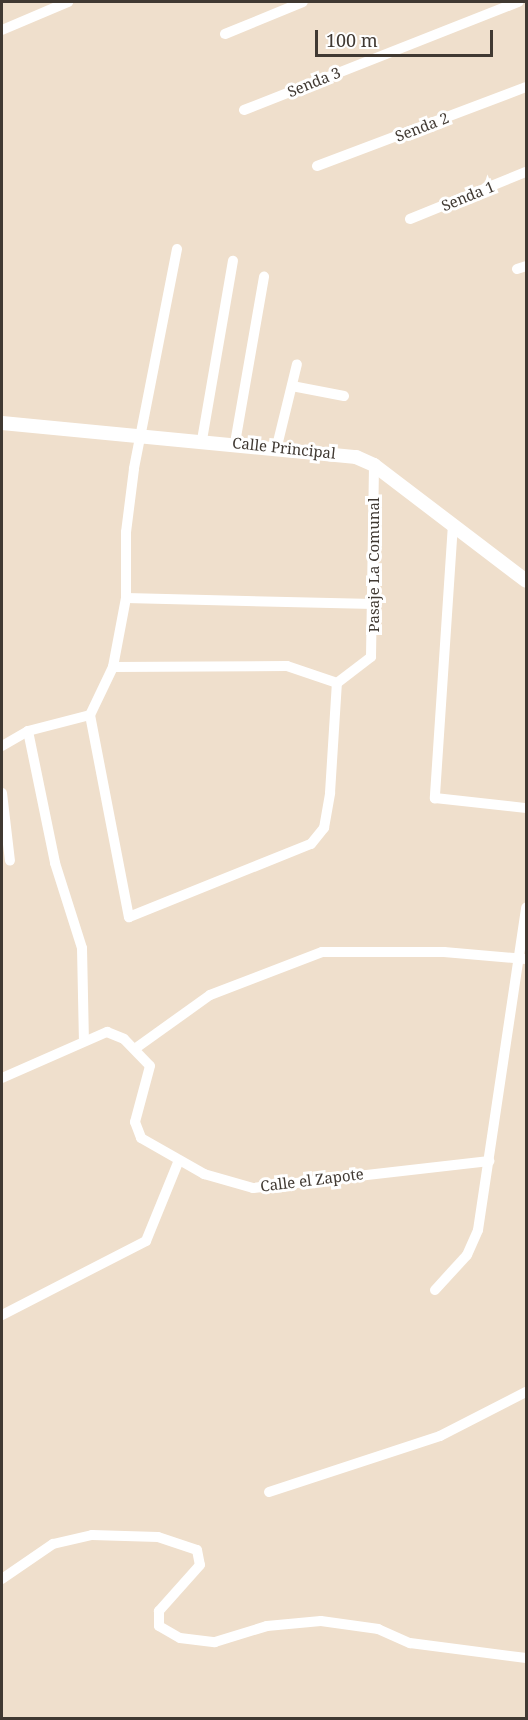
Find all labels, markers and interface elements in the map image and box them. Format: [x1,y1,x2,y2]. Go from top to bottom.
scale bar [318,18,496,56]
text: 100 m [326,28,378,52]
street label: Senda 3 [285,63,343,101]
street label: Senda 2 [393,109,451,145]
street label: Senda 1 [439,177,497,215]
street label: Calle Principal [231,434,337,462]
street label: Pasaje La Comunal [365,497,383,633]
street label: Calle el Zapote [259,1165,365,1195]

